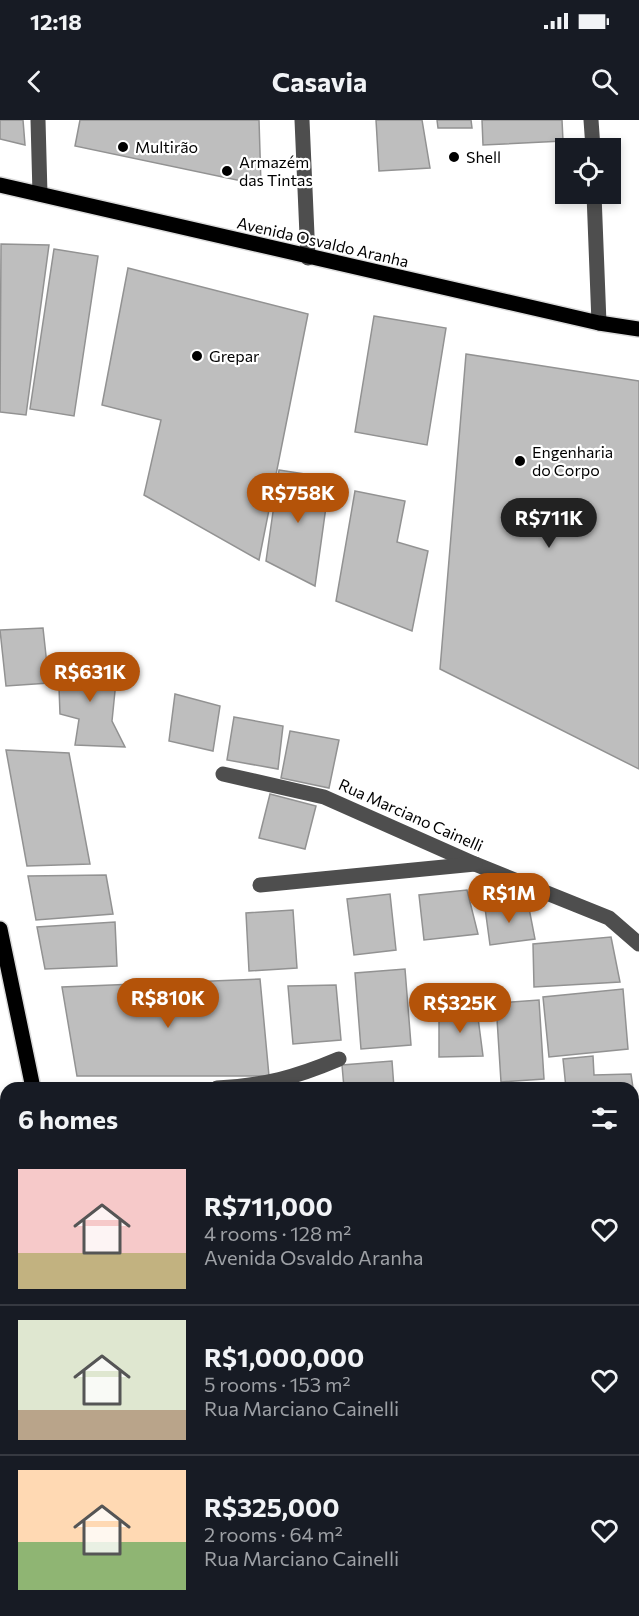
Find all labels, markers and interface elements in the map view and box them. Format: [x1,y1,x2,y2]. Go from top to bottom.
text: 12:18 [30,8,82,35]
icon: back [18,65,51,98]
text: Casavia [272,65,367,98]
icon: search [588,65,621,98]
place label: Multirão [135,137,198,156]
map controls [555,138,621,204]
button: locate [555,138,621,204]
marker: Multirão [116,140,130,154]
place label: Shell [466,147,501,166]
marker: Shell [447,150,461,164]
place label: Armazém das Tintas [239,152,313,189]
marker: Armazém das Tintas [220,164,234,178]
street label: Avenida Osvaldo Aranha [235,213,411,271]
place label: Grepar [209,346,260,365]
marker: Grepar [190,349,204,363]
place label: Engenharia do Corpo [532,442,613,479]
marker: Engenharia do Corpo [513,454,527,468]
pin: R$758K [249,473,347,524]
text: R$758K [261,480,335,504]
pin: R$711K [500,498,598,549]
text: R$711K [515,505,583,529]
pin: R$631K [41,652,139,703]
text: R$631K [54,659,126,683]
street label: Rua Marciano Cainelli [336,774,486,855]
pin: R$1M [473,873,545,924]
text: R$1M [482,880,536,904]
pin: R$810K [119,978,217,1029]
pin: R$325K [411,983,509,1034]
text: R$810K [131,985,205,1009]
text: R$325K [423,990,497,1014]
icon: filters [588,1102,621,1135]
text: 6 homes [18,1103,118,1134]
text: R$711,000 [204,1190,333,1221]
icon: home [66,1193,138,1265]
icon: heart [588,1213,621,1246]
text: 4 rooms · 128 m² [204,1221,351,1245]
text: Avenida Osvaldo Aranha [204,1245,424,1269]
text: R$1,000,000 [204,1341,364,1372]
icon: home [66,1344,138,1416]
icon: heart [588,1364,621,1397]
text: 5 rooms · 153 m² [204,1372,351,1396]
text: Rua Marciano Cainelli [204,1396,399,1420]
text: R$325,000 [204,1491,339,1522]
icon: home [66,1494,138,1566]
icon: heart [588,1514,621,1547]
text: 2 rooms · 64 m² [204,1522,343,1546]
text: Rua Marciano Cainelli [204,1546,399,1570]

